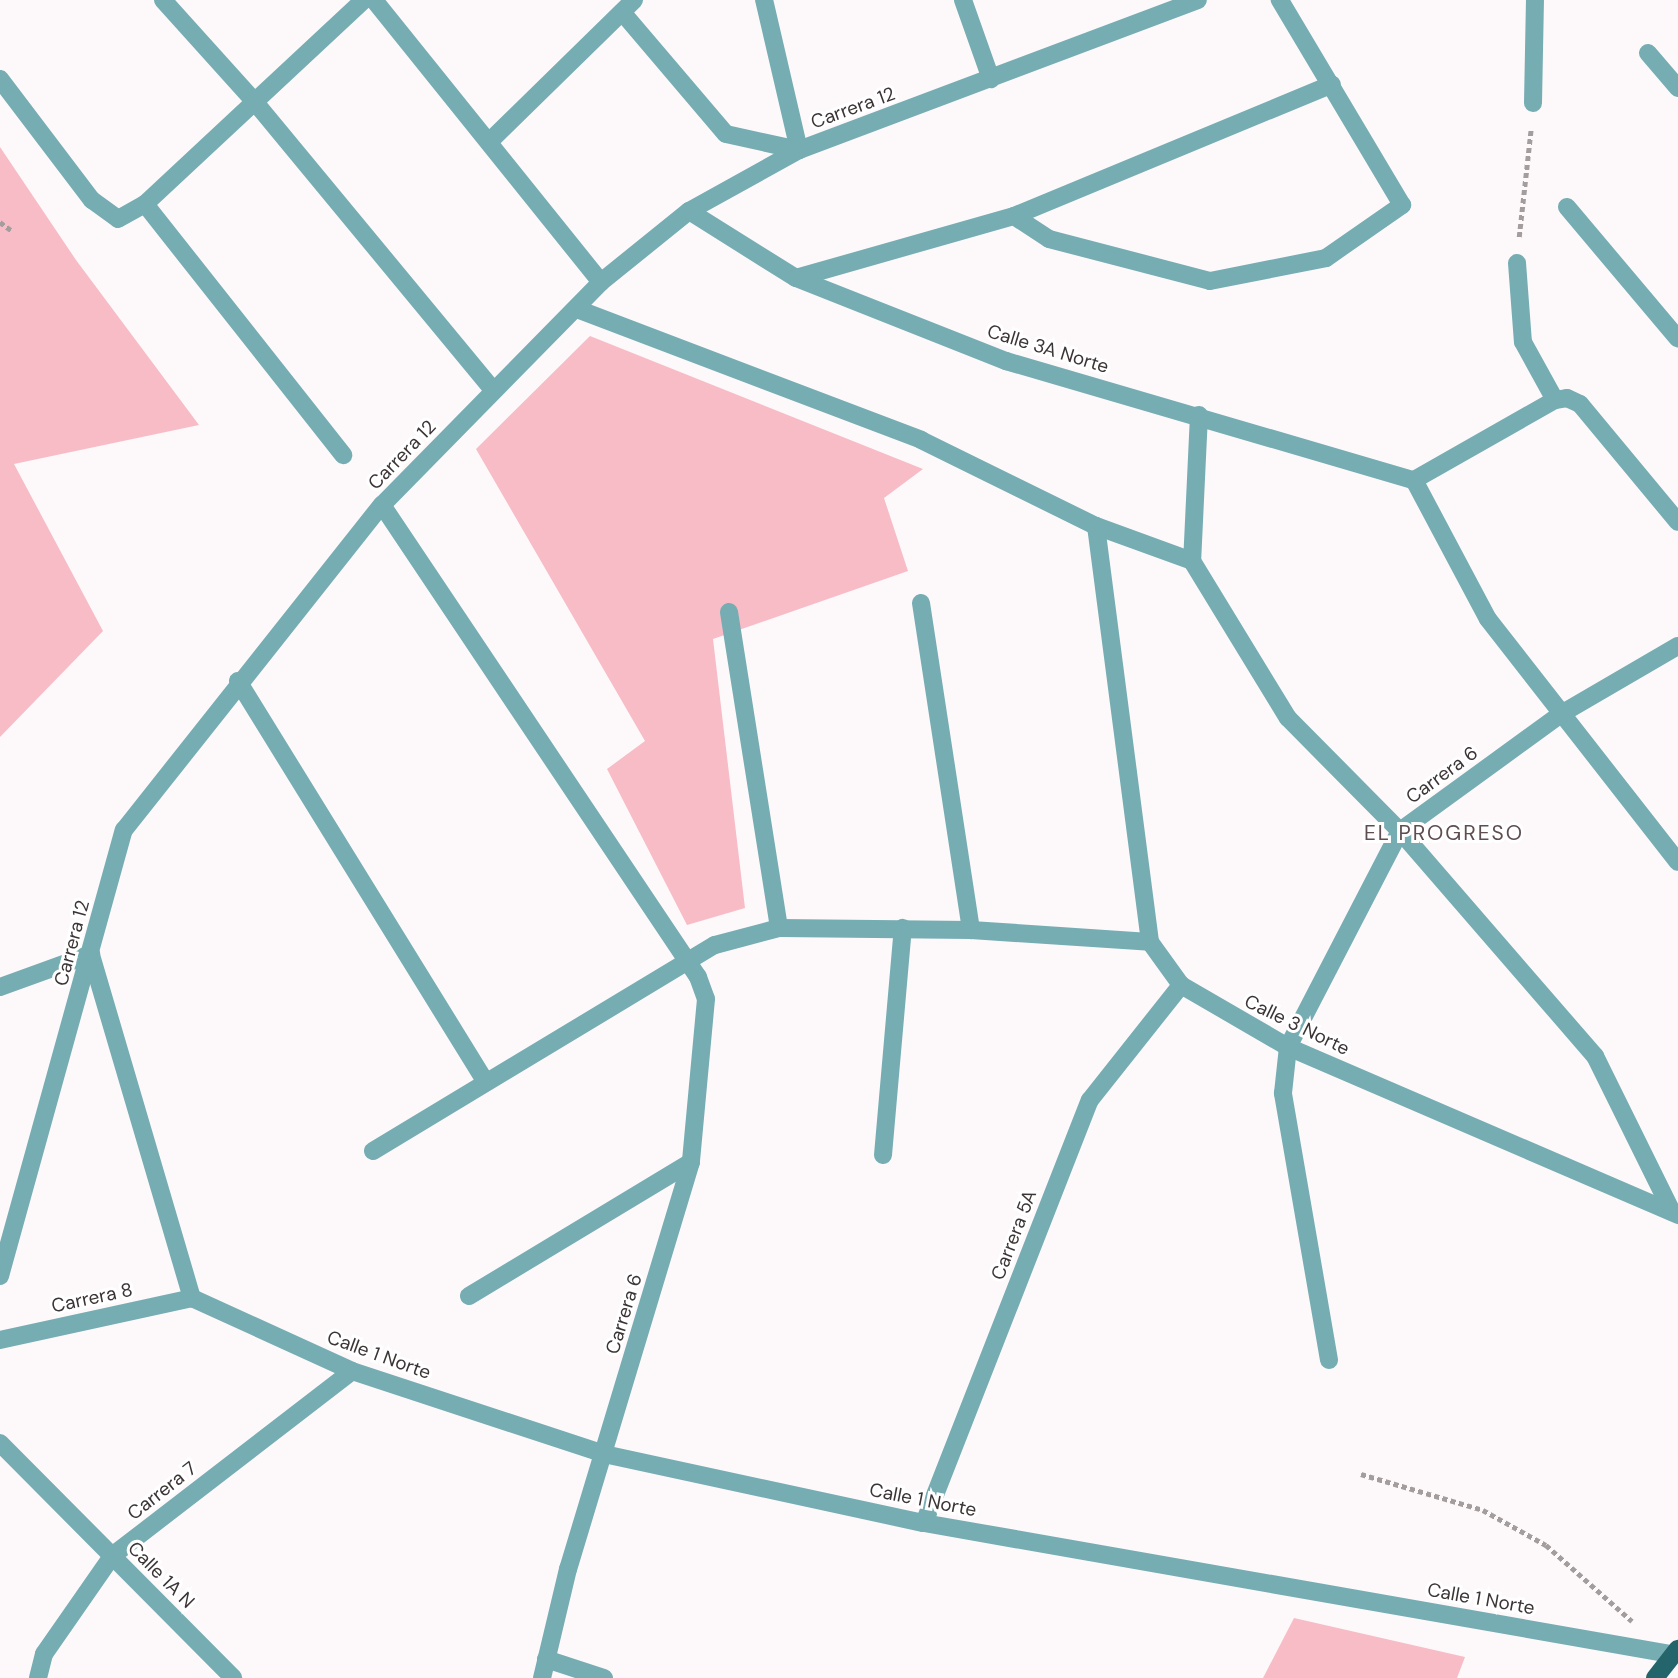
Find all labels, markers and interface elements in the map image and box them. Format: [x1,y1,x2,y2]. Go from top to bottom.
street label: Carrera 12 [808,82,898,134]
street label: Calle 3A Norte [985,320,1111,378]
street label: Carrera 12 [363,416,441,494]
street label: Carrera 6 [1402,741,1482,809]
district label: EL PROGRESO [1365,820,1523,846]
street label: Carrera 12 [50,898,94,988]
street label: Calle 3 Norte [1241,990,1353,1060]
street label: Carrera 5A [986,1187,1042,1283]
street label: Carrera 6 [601,1271,647,1357]
street label: Carrera 8 [49,1278,135,1318]
street label: Calle 1 Norte [324,1326,434,1384]
street label: Carrera 7 [123,1457,201,1525]
street label: Calle 1 Norte [867,1478,979,1522]
street label: Calle 1A N [123,1537,199,1613]
street label: Calle 1 Norte [1426,1578,1536,1620]

